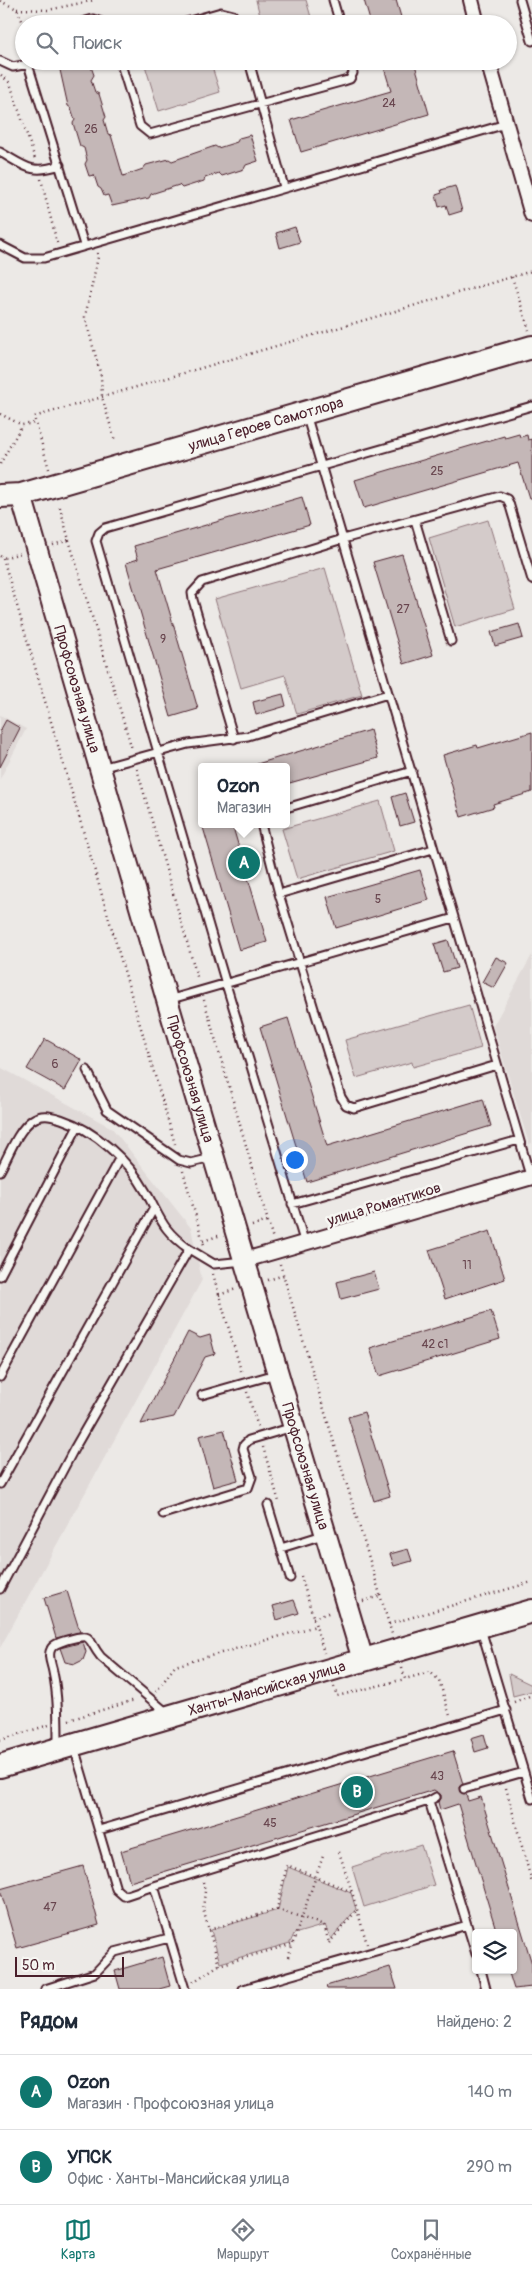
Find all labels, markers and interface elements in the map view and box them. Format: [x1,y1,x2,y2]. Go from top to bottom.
search box [15,15,517,70]
icon: search [33,29,61,57]
text: Поиск [73,31,123,55]
house number: 24 [382,96,396,111]
house number: 26 [84,122,98,137]
street label: улица Героев Самотлора [186,393,346,456]
house number: 25 [430,464,444,479]
house number: 27 [396,602,410,617]
street label: Профсоюзная улица [49,623,104,755]
house number: 9 [160,632,166,647]
popup [198,763,290,828]
text: Ozon [217,774,259,798]
text: Магазин [217,798,271,818]
pin: A [228,844,260,882]
house number: 5 [375,892,381,907]
street label: Профсоюзная улица [162,1013,218,1145]
house number: 6 [52,1057,59,1072]
your location [282,1147,308,1173]
street label: улица Романтиков [324,1178,443,1231]
house number: 11 [462,1258,472,1273]
house number: 42 с1 [421,1337,449,1352]
street label: Профсоюзная улица [277,1401,333,1532]
street label: Ханты-Мансийская улица [186,1657,348,1721]
house number: 43 [430,1769,444,1784]
pin: B [341,1773,373,1811]
house number: 45 [263,1816,277,1831]
house number: 47 [43,1900,57,1915]
map controls [472,1929,517,1974]
button: layers [472,1929,517,1974]
scale bar [15,1954,124,1977]
text: 50 m [22,1957,55,1974]
text: Рядом [20,2008,78,2035]
text: Найдено: 2 [436,2012,512,2032]
text: Ozon [67,2070,110,2094]
text: A [31,2082,41,2102]
text: 140 m [468,2082,512,2102]
text: Магазин · Профсоюзная улица [67,2094,274,2114]
text: УПСК [67,2145,112,2169]
text: B [31,2157,41,2177]
text: 290 m [466,2157,512,2177]
text: Офис · Ханты-Мансийская улица [67,2169,289,2189]
tab: Карта [61,2216,95,2263]
tab: Маршрут [217,2216,269,2263]
tab: Сохранённые [391,2216,471,2263]

